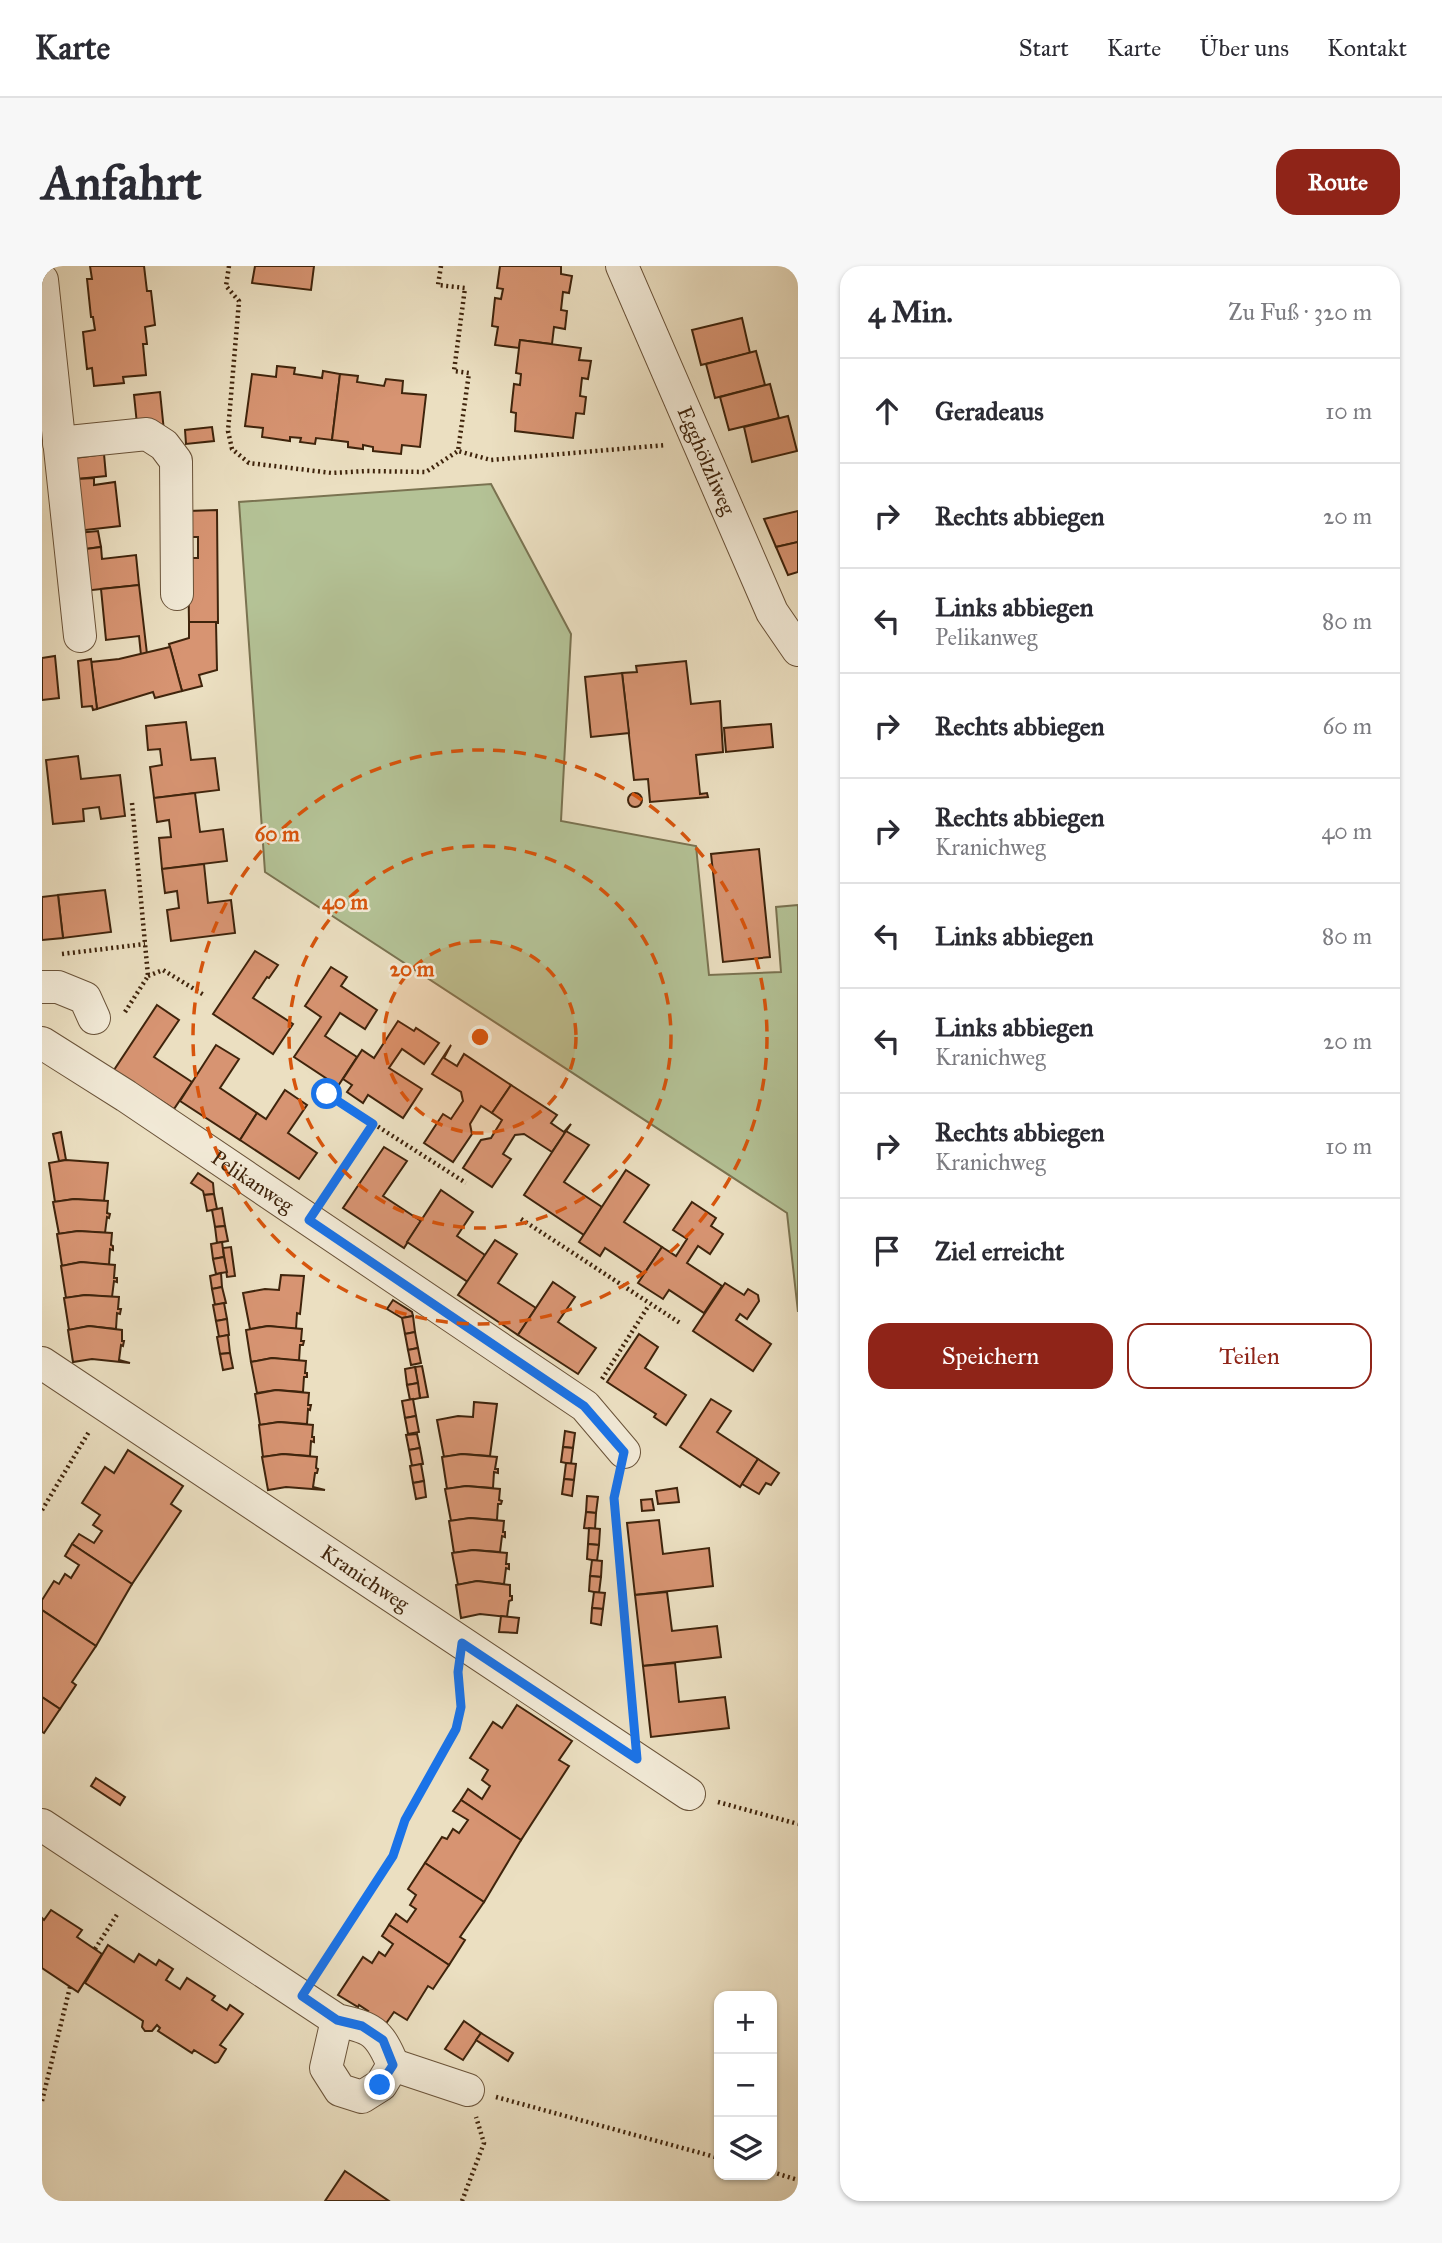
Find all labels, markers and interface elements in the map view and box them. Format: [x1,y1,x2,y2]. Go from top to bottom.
text: Karte [35,28,110,68]
text: Start [1019,33,1069,63]
text: Karte [1107,33,1161,63]
text: Über uns [1199,33,1289,63]
text: Kontakt [1327,33,1407,63]
button: Route [1276,149,1400,215]
text: Anfahrt [42,153,202,212]
text: 4 Min. [868,294,953,330]
text: Zu Fuß · 320 m [1228,298,1372,326]
icon: ahead [868,392,906,430]
text: Geradeaus [935,395,1044,427]
text: 10 m [1325,397,1372,425]
street label: Egghölzliweg [671,402,741,519]
icon: right [868,497,906,535]
text: Rechts abbiegen [935,500,1105,532]
text: 20 m [1323,502,1372,530]
text: Links abbiegen [935,591,1094,623]
icon: left [868,602,906,640]
text: 80 m [1322,607,1372,635]
text: Pelikanweg [935,623,1038,651]
icon: right [868,707,906,745]
text: Rechts abbiegen [935,710,1105,742]
text: 60 m [1323,712,1372,740]
text: Rechts abbiegen [935,801,1105,833]
icon: right [868,812,906,850]
text: 40 m [1322,817,1372,845]
text: 60 m [254,821,300,847]
text: Kranichweg [935,833,1046,861]
text: 40 m [322,889,368,915]
icon: left [868,917,906,955]
text: Links abbiegen [935,920,1094,952]
text: 80 m [1322,922,1372,950]
text: 20 m [390,956,435,982]
text: Links abbiegen [935,1011,1094,1043]
icon: left [868,1022,906,1060]
centre of rings [468,1025,492,1049]
text: 20 m [1323,1027,1372,1055]
text: Kranichweg [935,1043,1046,1071]
route start [311,1078,342,1109]
text: Rechts abbiegen [935,1116,1105,1148]
icon: right [868,1127,906,1165]
text: 10 m [1325,1132,1372,1160]
street label: Pelikanweg [206,1144,299,1219]
text: Kranichweg [935,1148,1046,1176]
icon: arrive [868,1232,906,1270]
text: Ziel erreicht [935,1235,1064,1267]
button: Speichern [868,1323,1113,1389]
button: Teilen [1127,1323,1372,1389]
street label: Kranichweg [316,1539,414,1617]
map controls [714,1991,777,2180]
button: + [714,1991,777,2054]
button: − [714,2054,777,2117]
route end [364,2069,395,2100]
button: layers [714,2117,777,2180]

